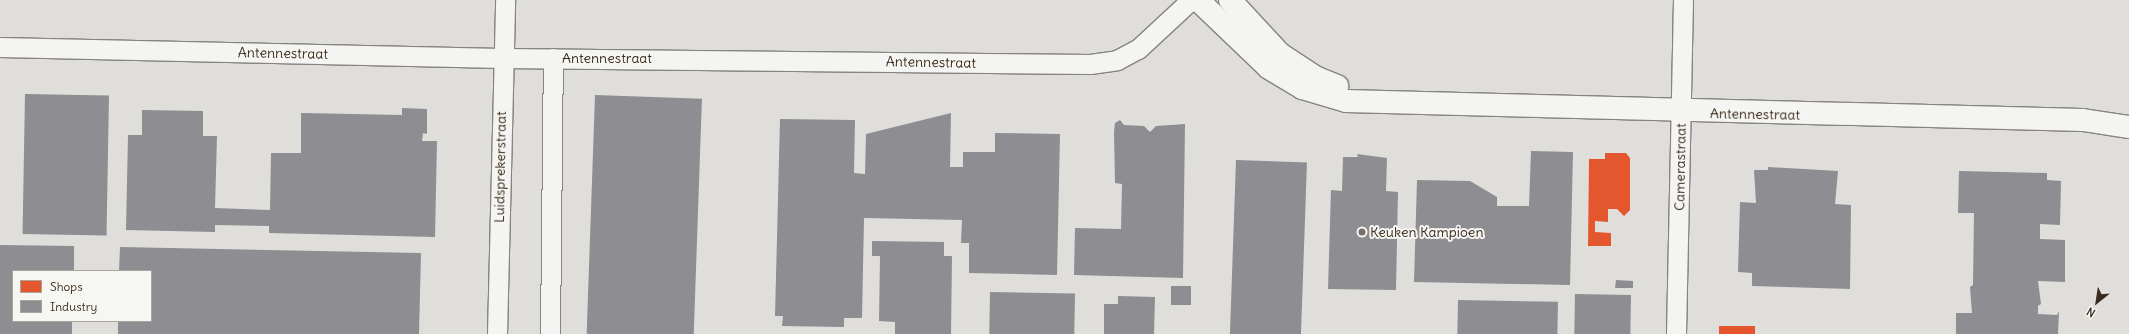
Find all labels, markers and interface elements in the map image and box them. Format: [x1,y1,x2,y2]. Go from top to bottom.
street label: Antennestraat [238,44,328,62]
street label: Antennestraat [562,50,652,66]
street label: Antennestraat [886,53,976,71]
street label: Antennestraat [1710,105,1800,123]
street label: Luidsprekerstraat [491,111,509,223]
street label: Camerastraat [1671,123,1689,211]
place label: Keuken Kampioen [1370,224,1483,240]
marker: Keuken Kampioen [1357,227,1367,237]
legend [12,270,152,322]
text: Shops [50,279,83,294]
north arrow [2077,282,2117,322]
text: Industry [50,299,97,314]
text: N [2084,304,2098,320]

